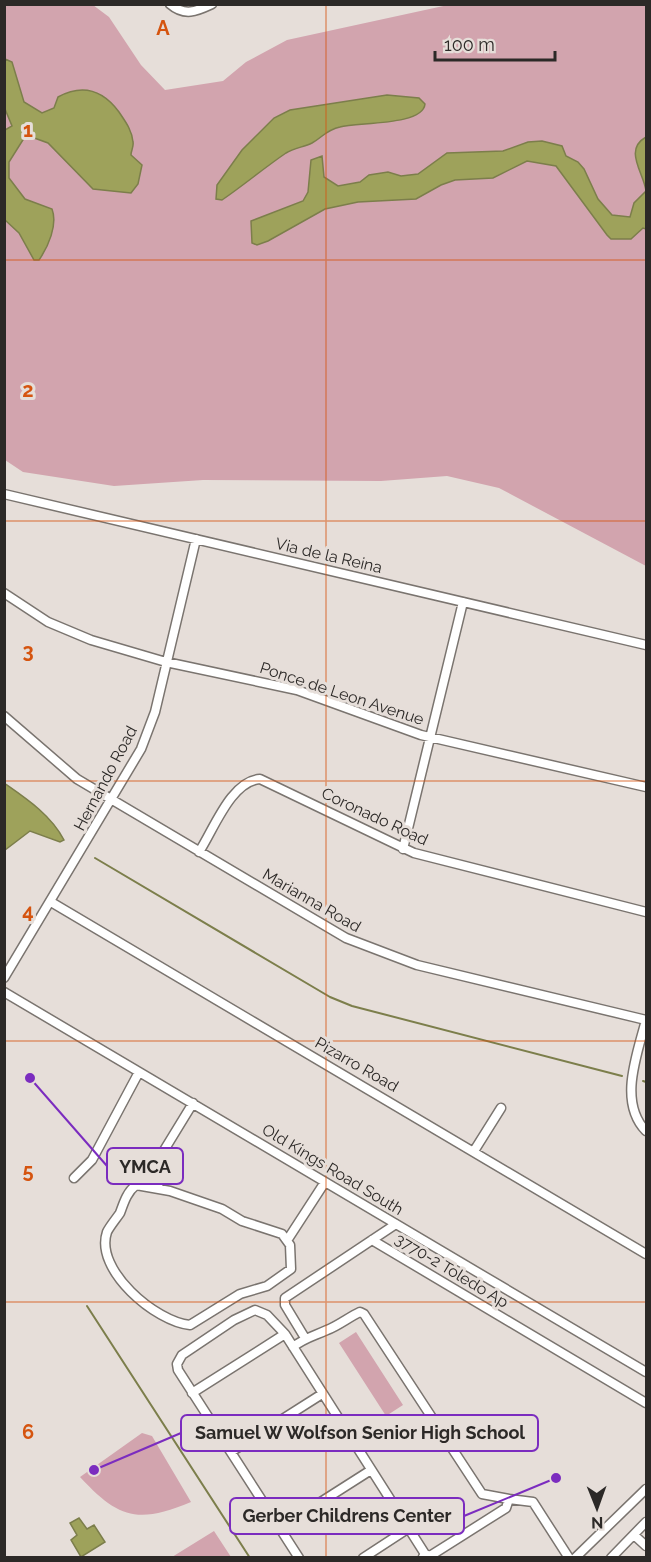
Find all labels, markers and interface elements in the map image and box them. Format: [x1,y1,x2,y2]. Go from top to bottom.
text: A [156,16,170,40]
scale bar [435,24,555,62]
text: 100 m [444,34,495,55]
text: 1 [23,118,33,142]
text: 2 [22,378,34,402]
street label: Via de la Reina [274,534,384,577]
text: 3 [22,639,34,663]
street label: Ponce de Leon Avenue [257,658,426,729]
street label: Hernando Road [70,723,141,834]
street label: Coronado Road [318,783,431,849]
street label: Marianna Road [259,865,364,936]
text: 4 [22,899,34,923]
street label: Pizarro Road [312,1033,402,1096]
street label: Old Kings Road South [259,1120,407,1219]
callout: YMCA [107,1148,183,1184]
text: YMCA [119,1156,172,1177]
text: 5 [22,1159,34,1183]
street label: 3770-2 Toledo Ap [392,1229,512,1312]
callout: Samuel W Wolfson Senior High School [181,1415,538,1451]
text: 6 [22,1420,34,1444]
text: Samuel W Wolfson Senior High School [195,1422,525,1443]
north arrow [567,1478,627,1538]
callout: Gerber Childrens Center [230,1498,464,1534]
text: Gerber Childrens Center [242,1505,452,1526]
text: N [591,1513,604,1532]

